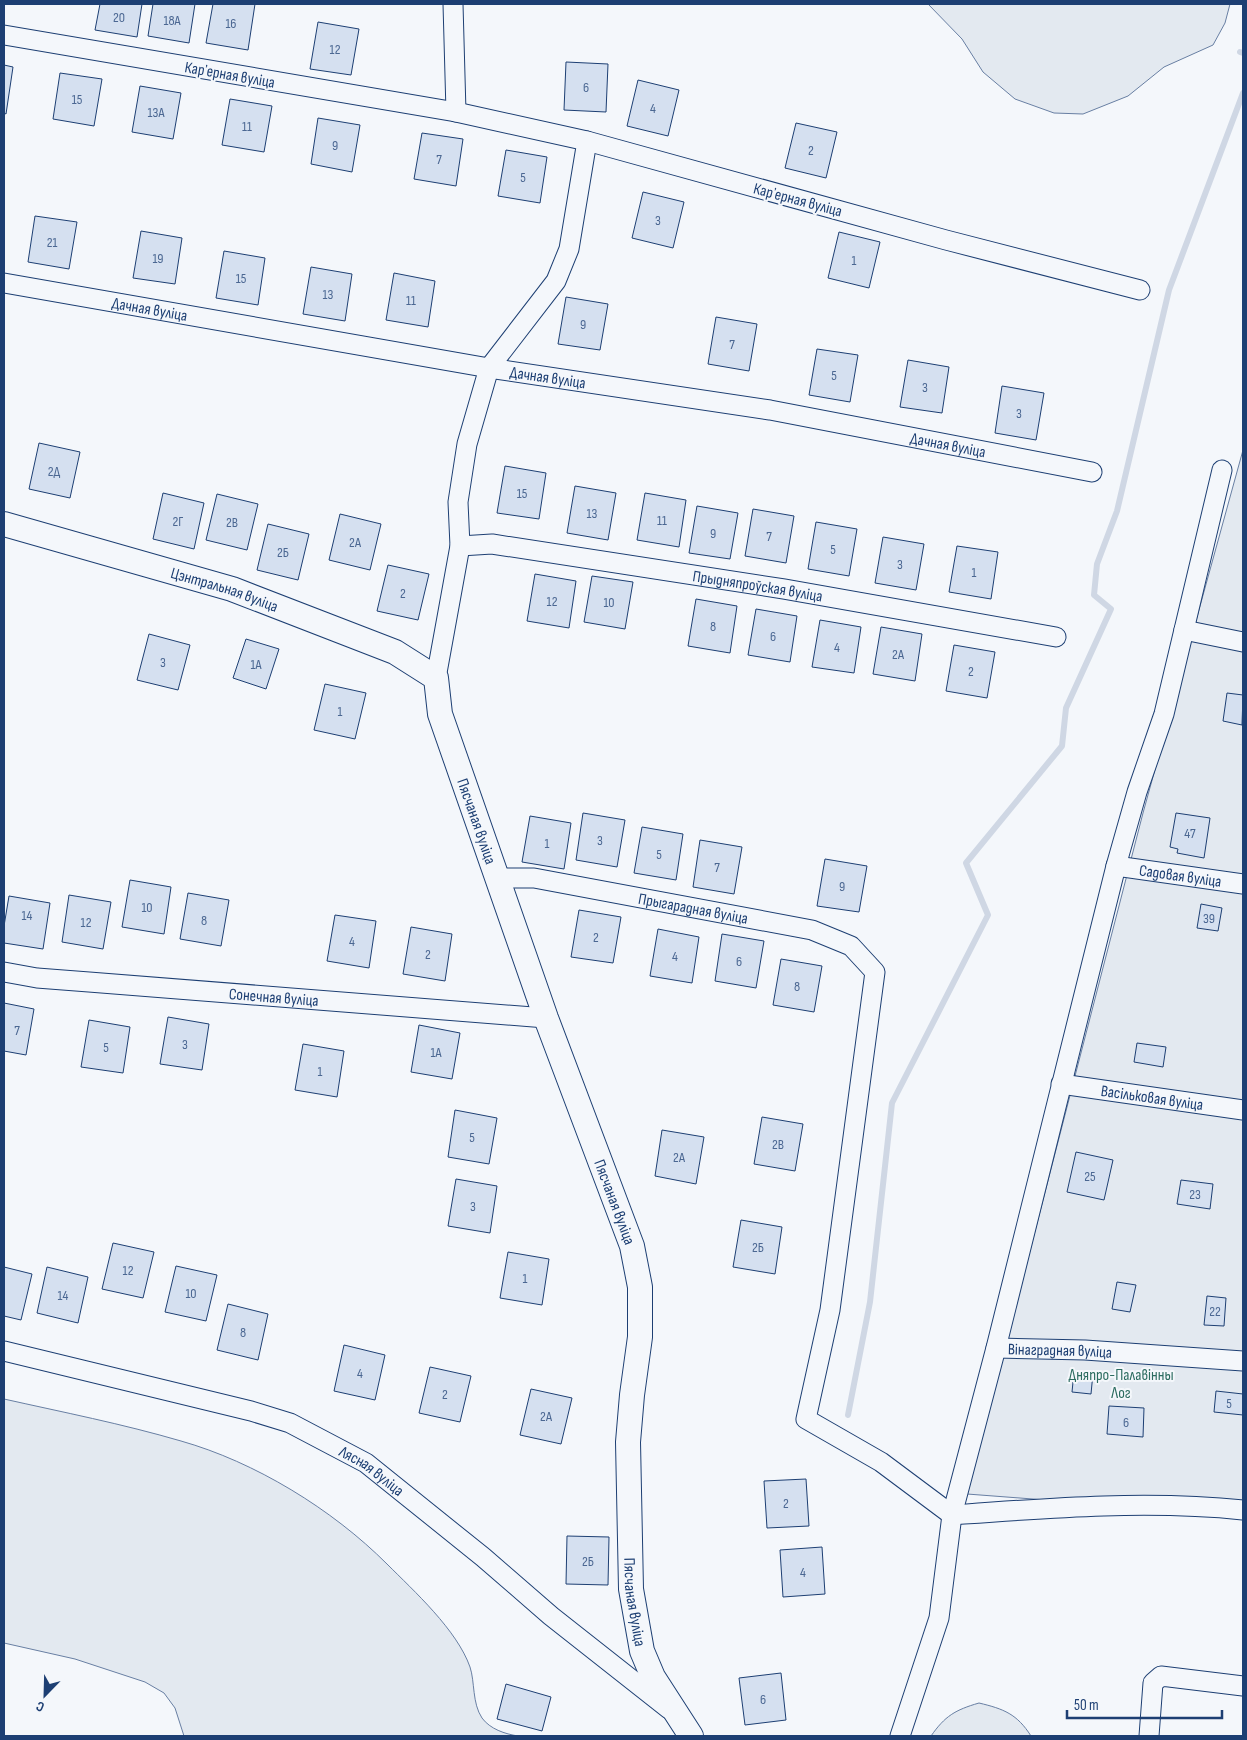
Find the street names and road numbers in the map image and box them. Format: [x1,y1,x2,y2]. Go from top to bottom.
street label: Карʼерная вуліца [183,58,276,93]
street label: Карʼерная вуліца [751,179,844,221]
street label: Дачная вуліца [110,294,189,326]
street label: Дачная вуліца [509,363,587,393]
street label: Дачная вуліца [909,429,987,462]
street label: Цэнтральная вуліца [168,564,281,617]
street label: Прыдняпроўская вуліца [691,567,824,607]
street label: Пясчаная вуліца [452,776,500,867]
street label: Садовая вуліца [1138,861,1223,892]
street label: Прыгарадная вуліца [636,890,749,929]
street label: Сонечная вуліца [228,985,319,1011]
street label: Васільковая вуліца [1099,1082,1204,1115]
street label: Пясчаная вуліца [589,1157,639,1248]
street label: Вінаградная вуліца [1008,1340,1113,1363]
street label: Лясная вуліца [335,1442,407,1501]
street label: Пясчаная вуліца [619,1557,649,1648]

